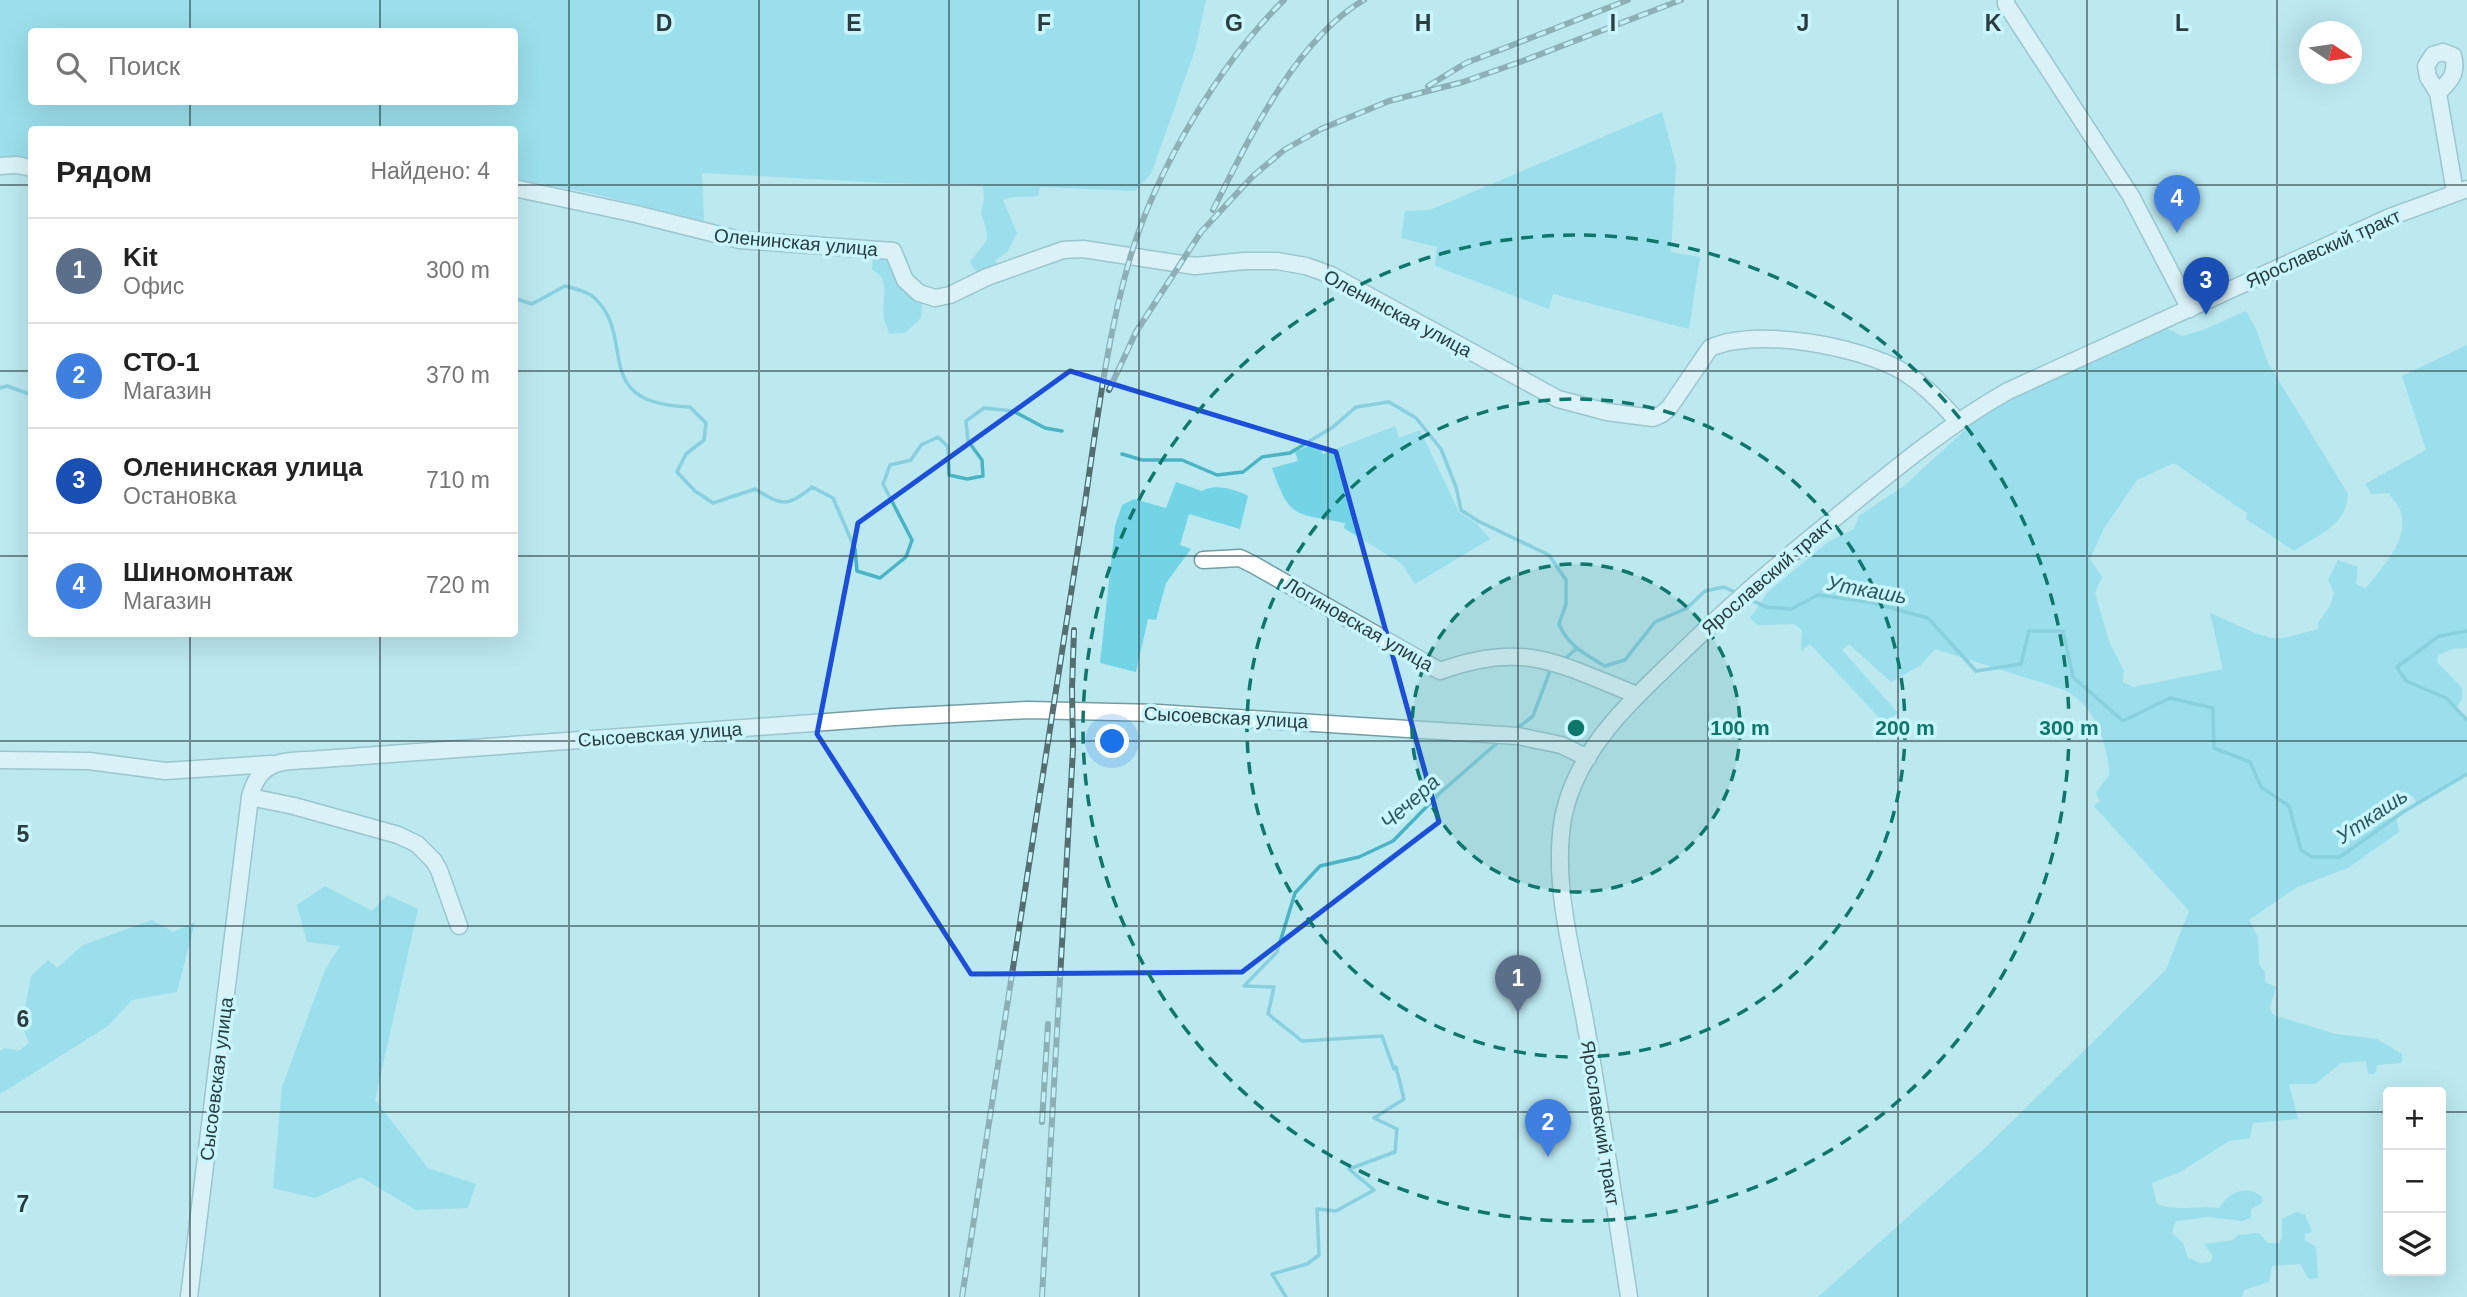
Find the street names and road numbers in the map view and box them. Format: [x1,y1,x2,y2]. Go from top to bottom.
street label: Ярославский тракт [2243,205,2404,292]
street label: Оленинская улица [713,225,879,260]
street label: Оленинская улица [1320,266,1476,362]
street label: Ярославский тракт [1697,513,1838,639]
street label: Логиновская улица [1281,573,1437,676]
street label: Сысоевская улица [1143,703,1309,732]
street label: Сысоевская улица [577,718,743,751]
street label: Сысоевская улица [196,996,237,1162]
street label: Ярославский тракт [1577,1039,1624,1208]

